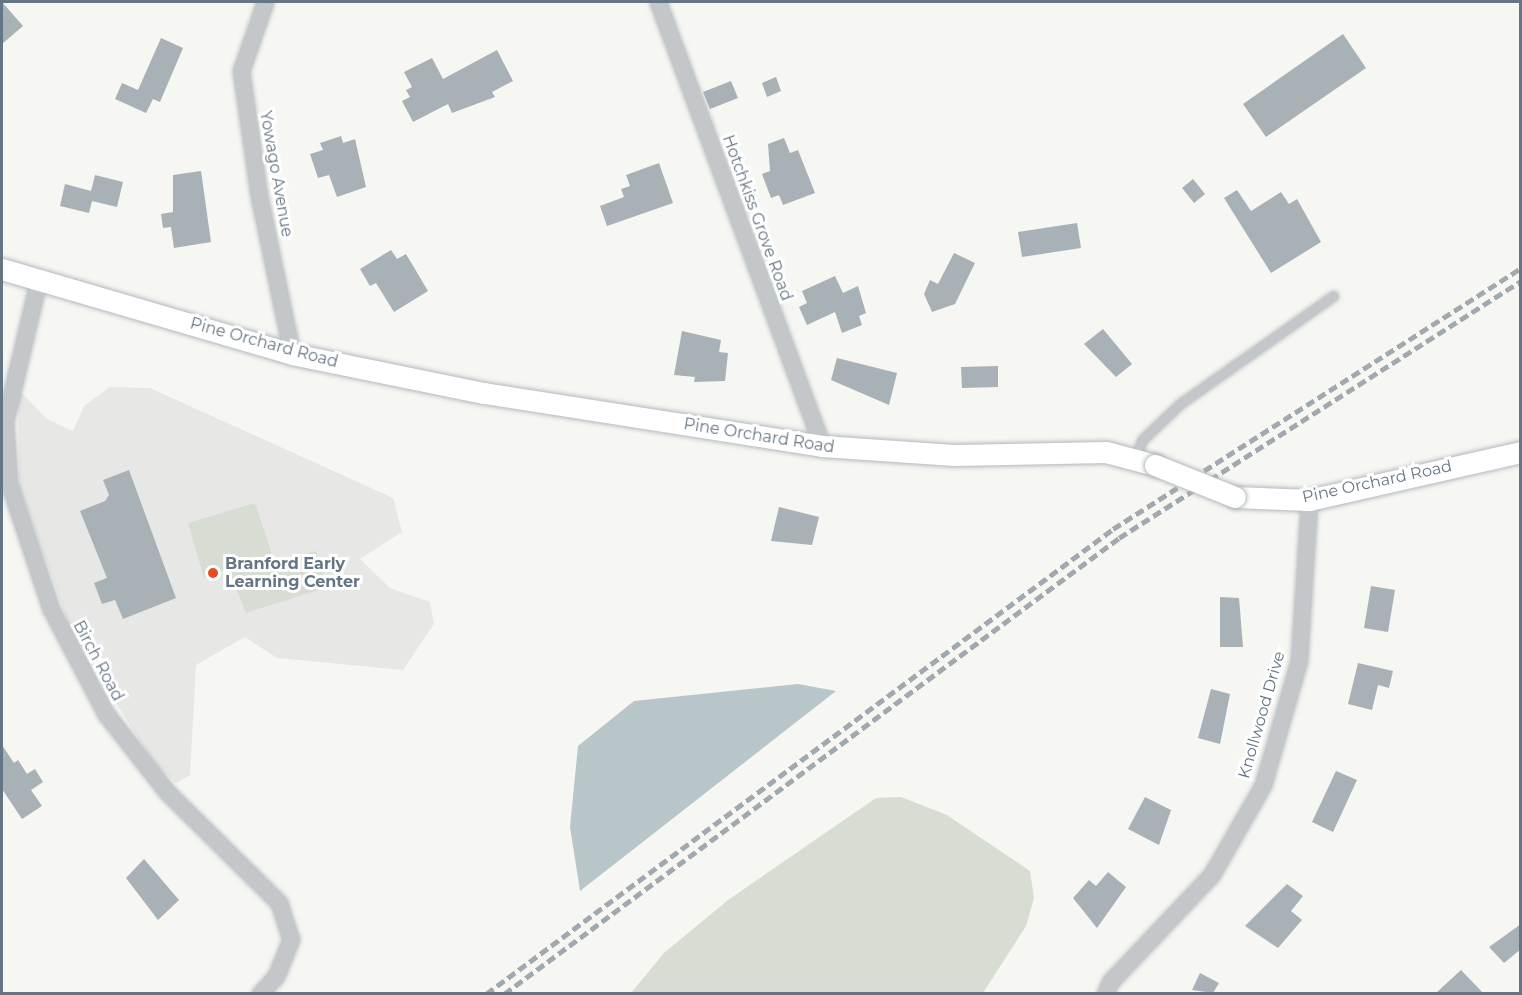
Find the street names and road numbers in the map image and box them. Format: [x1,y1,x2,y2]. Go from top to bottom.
street label: Yowago Avenue [255,109,297,239]
street label: Hotchkiss Grove Road [718,132,796,304]
street label: Pine Orchard Road [188,314,340,372]
street label: Pine Orchard Road [682,415,836,457]
street label: Pine Orchard Road [1301,457,1453,507]
street label: Birch Road [69,618,127,704]
street label: Knollwood Drive [1235,649,1289,781]

